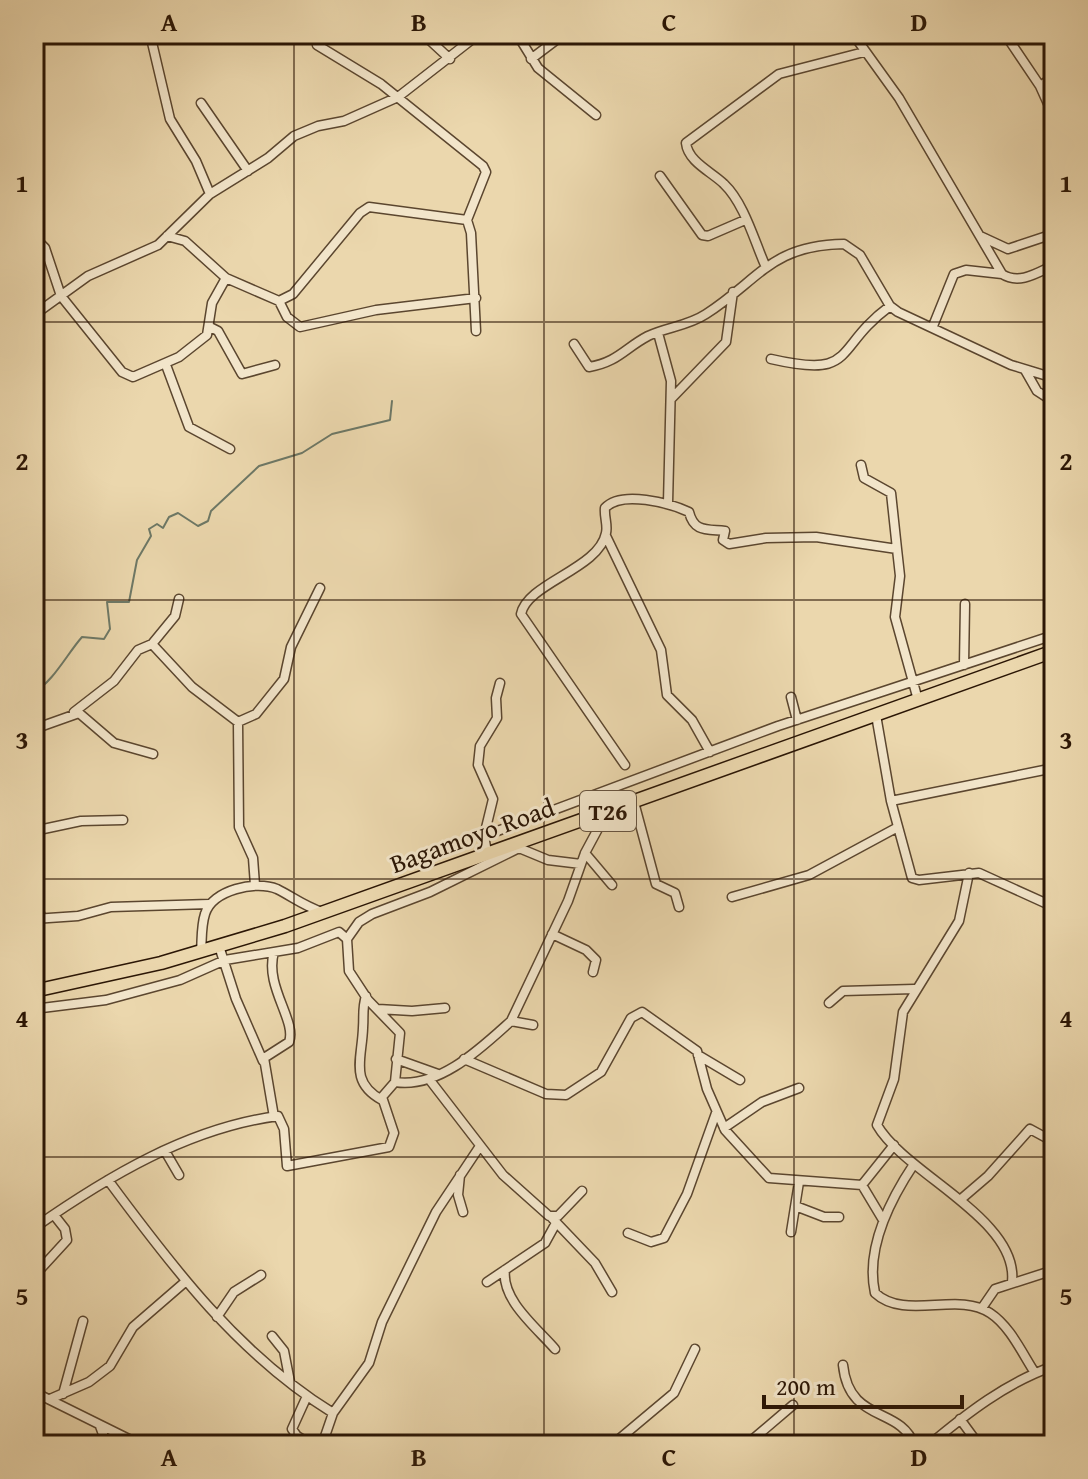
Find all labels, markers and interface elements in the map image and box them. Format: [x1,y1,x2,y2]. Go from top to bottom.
text: A [161,2,178,41]
text: B [411,2,427,41]
text: C [662,2,676,41]
text: D [911,2,927,41]
text: 1 [15,163,29,202]
text: 1 [1059,163,1073,202]
text: 2 [15,441,29,480]
text: 2 [1059,441,1073,480]
text: 3 [15,720,29,759]
text: 3 [1059,720,1073,759]
street label: Bagamoyo Road [384,787,560,883]
road number: T26 [580,791,636,831]
text: 4 [15,998,29,1037]
text: 4 [1059,998,1073,1037]
text: 5 [15,1276,29,1315]
text: 5 [1059,1276,1073,1315]
scale bar [764,1359,962,1409]
text: 200 m [776,1369,836,1404]
text: A [161,1437,178,1476]
text: B [411,1437,427,1476]
text: C [662,1437,676,1476]
text: D [911,1437,927,1476]

